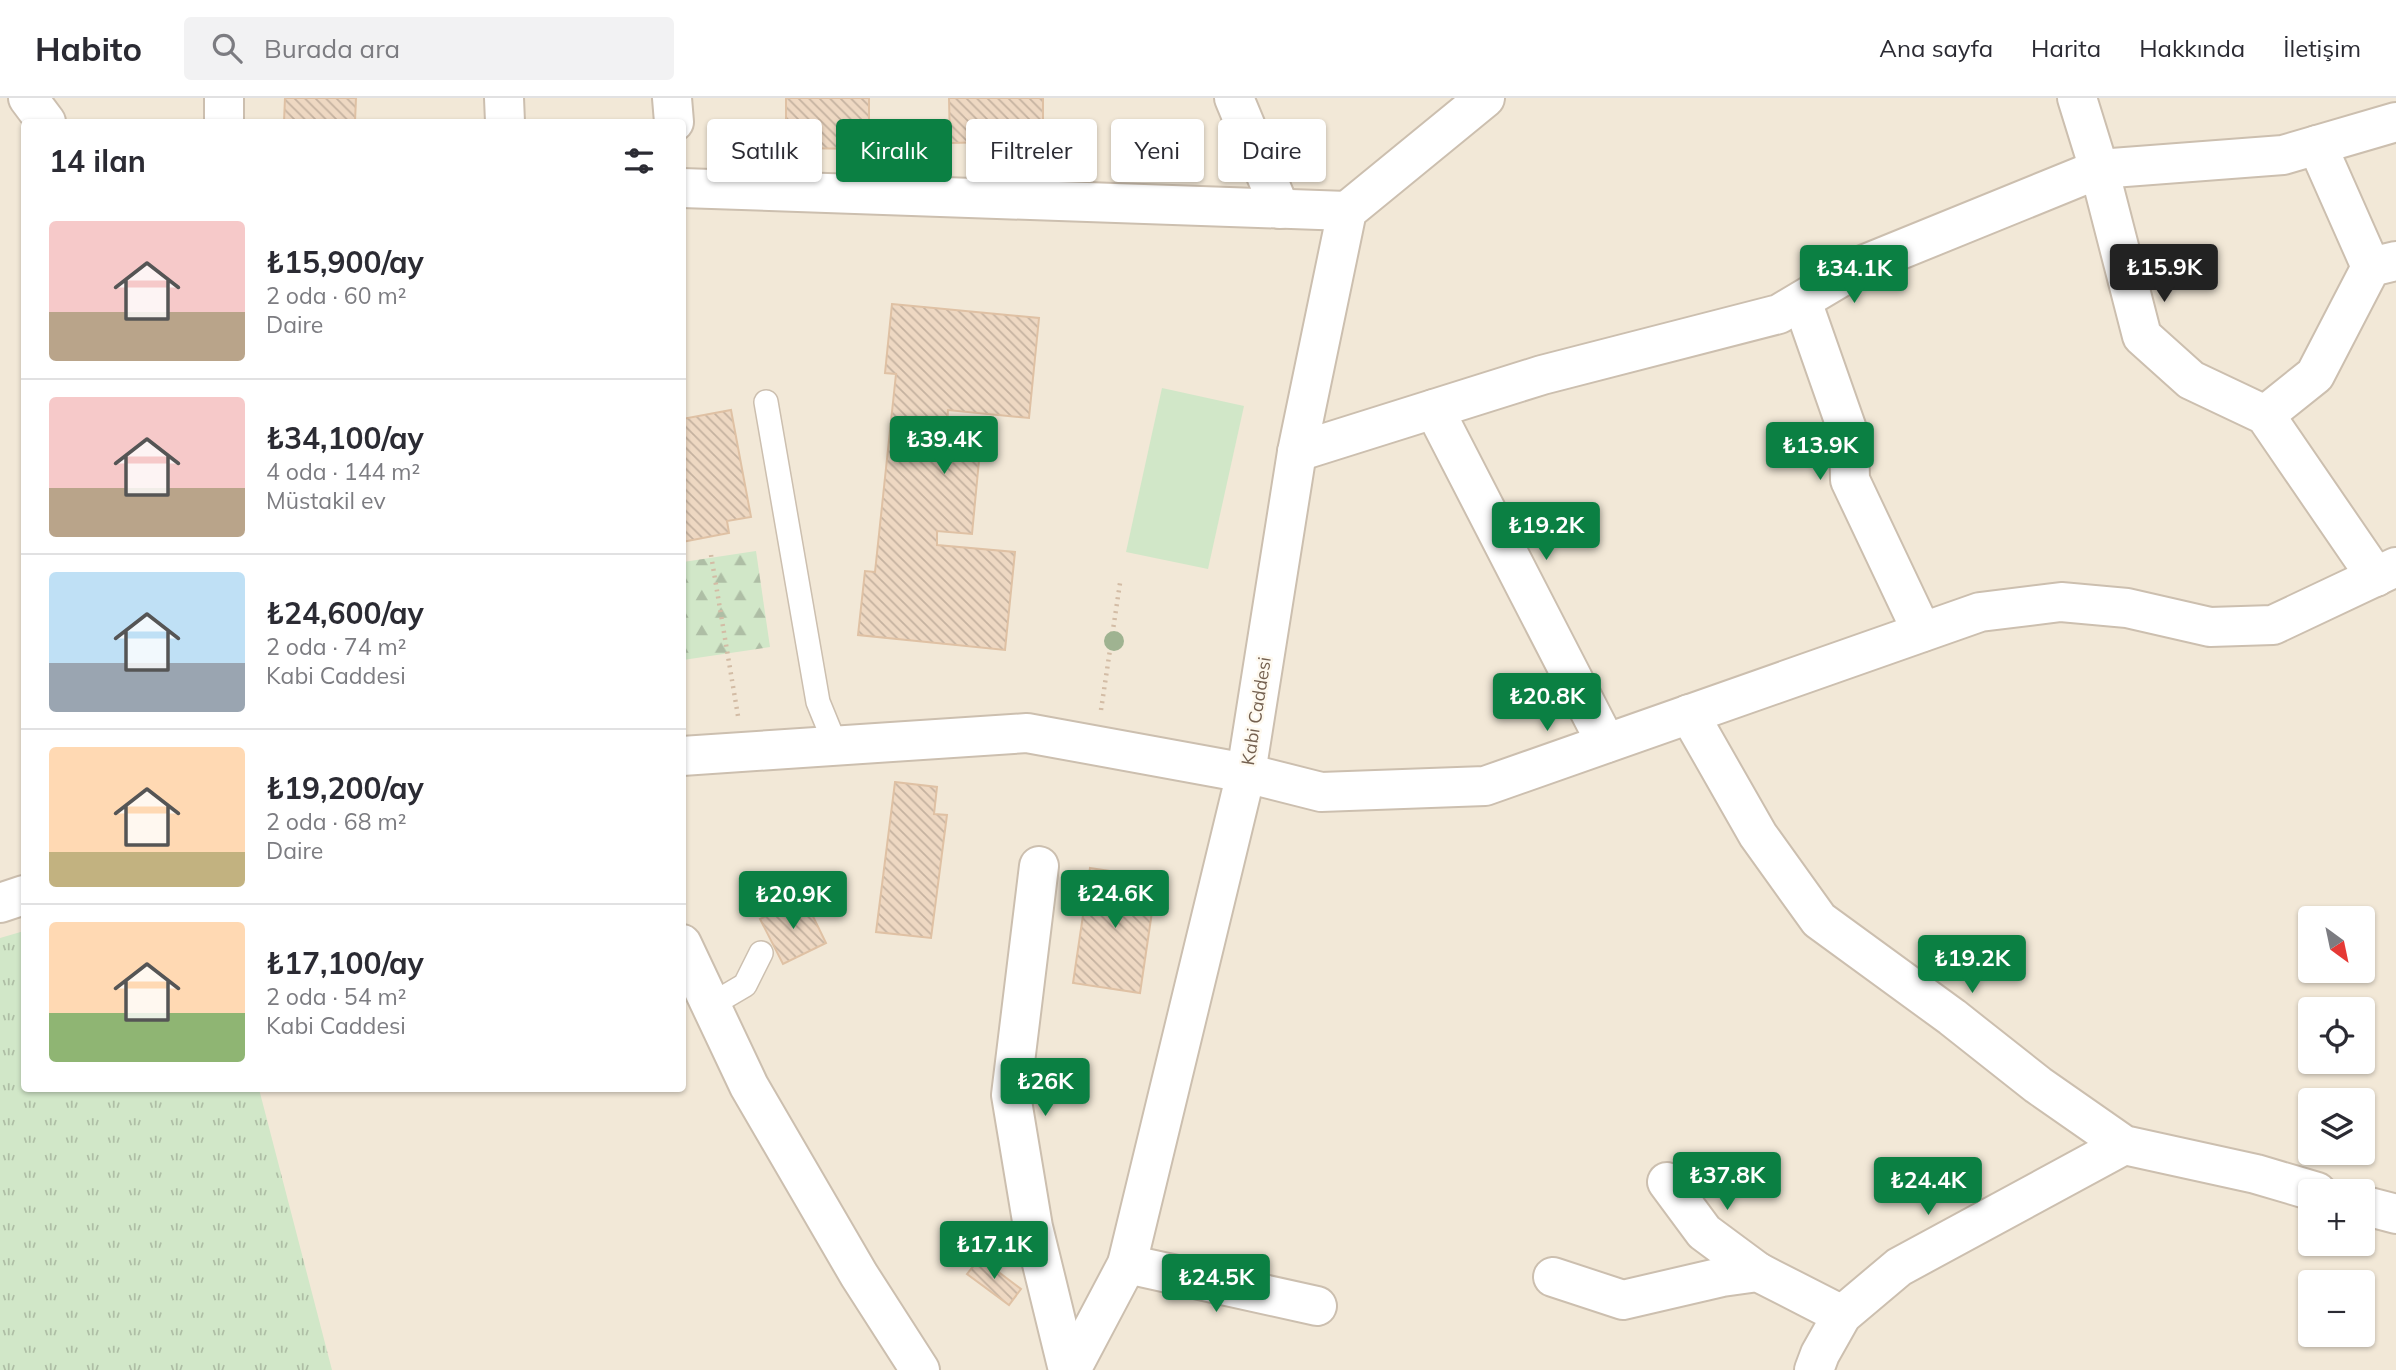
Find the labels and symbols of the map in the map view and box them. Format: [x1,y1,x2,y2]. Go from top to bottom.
pin: ₺15.9K [2107,244,2221,304]
pin: ₺34.1K [1797,246,1911,305]
pin: ₺39.4K [887,416,1001,476]
pin: ₺13.9K [1763,422,1877,482]
pin: ₺19.2K [1489,503,1603,562]
street label: Kabi Caddesi [1236,655,1276,767]
pin: ₺20.8K [1490,674,1604,733]
pin: ₺24.6K [1058,870,1172,930]
pin: ₺20.9K [736,872,850,931]
north arrow [2298,906,2375,984]
pin: ₺19.2K [1915,936,2029,995]
pin: ₺26K [1004,1058,1086,1118]
pin: ₺37.8K [1670,1152,1784,1212]
pin: ₺24.4K [1871,1158,1985,1217]
pin: ₺17.1K [937,1222,1051,1281]
pin: ₺24.5K [1159,1254,1273,1314]

